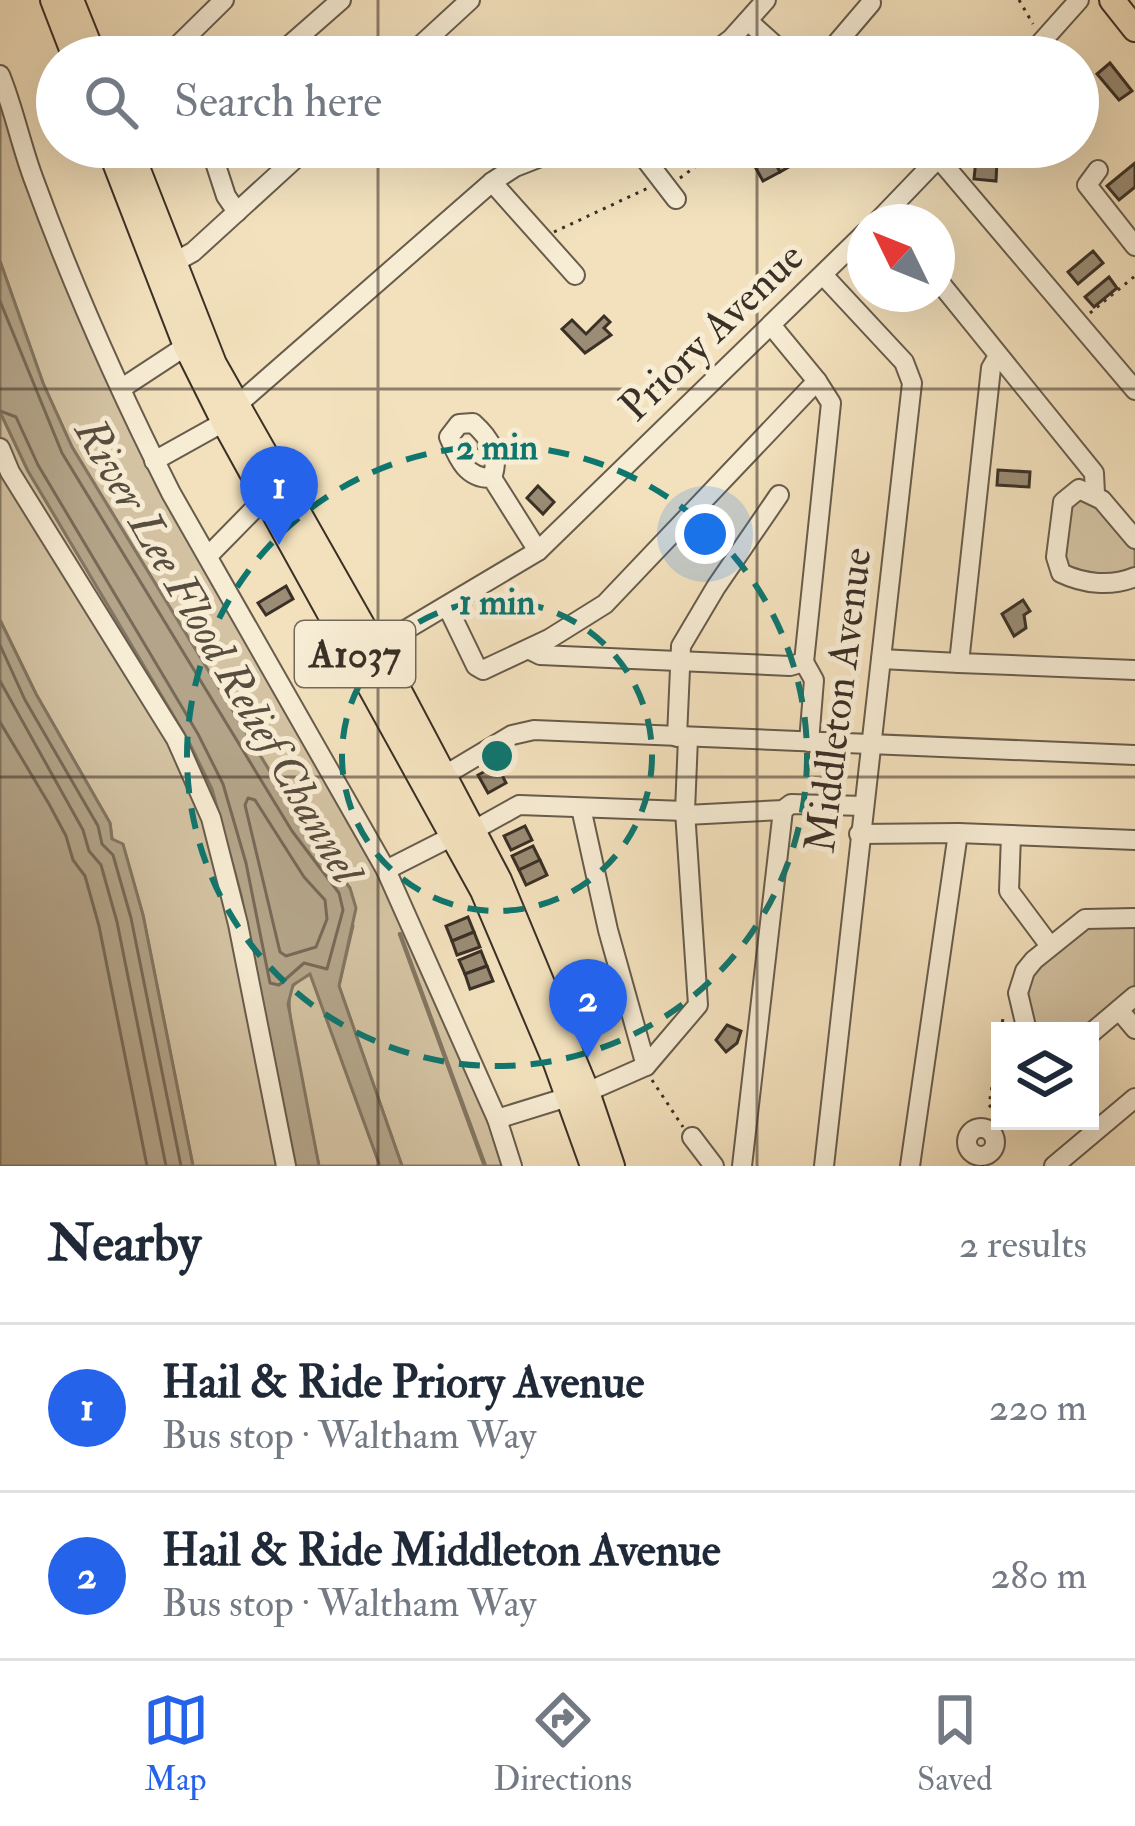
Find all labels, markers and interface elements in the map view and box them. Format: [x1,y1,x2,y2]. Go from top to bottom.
search box [36,36,1099,168]
icon: search [78,69,144,135]
text: Search here [174,74,382,130]
north arrow [847,204,955,312]
street label: Priory Avenue [609,231,815,433]
water label: River Lee Flood Relief Channel [61,408,376,896]
text: 2 min [456,425,538,470]
pin: 1 [240,446,318,545]
your location [675,504,735,564]
street label: Middleton Avenue [794,545,884,855]
text: 1 min [459,580,536,625]
road number: A1037 [295,621,415,687]
centre of rings [476,735,518,777]
pin: 2 [549,959,627,1058]
map controls [991,1022,1099,1130]
button: layers [991,1022,1099,1130]
text: Nearby [48,1212,201,1276]
text: 2 results [959,1220,1087,1269]
text: Hail & Ride Priory Avenue [162,1355,644,1411]
text: 1 [80,1383,94,1432]
text: 220 m [989,1383,1087,1432]
text: Bus stop · Waltham Way [162,1411,536,1460]
text: Hail & Ride Middleton Avenue [162,1523,721,1579]
text: 2 [77,1551,97,1600]
text: 280 m [990,1551,1087,1600]
text: Bus stop · Waltham Way [162,1579,536,1628]
tab: Map [143,1687,209,1800]
tab: Directions [494,1687,632,1800]
tab: Saved [917,1687,992,1800]

